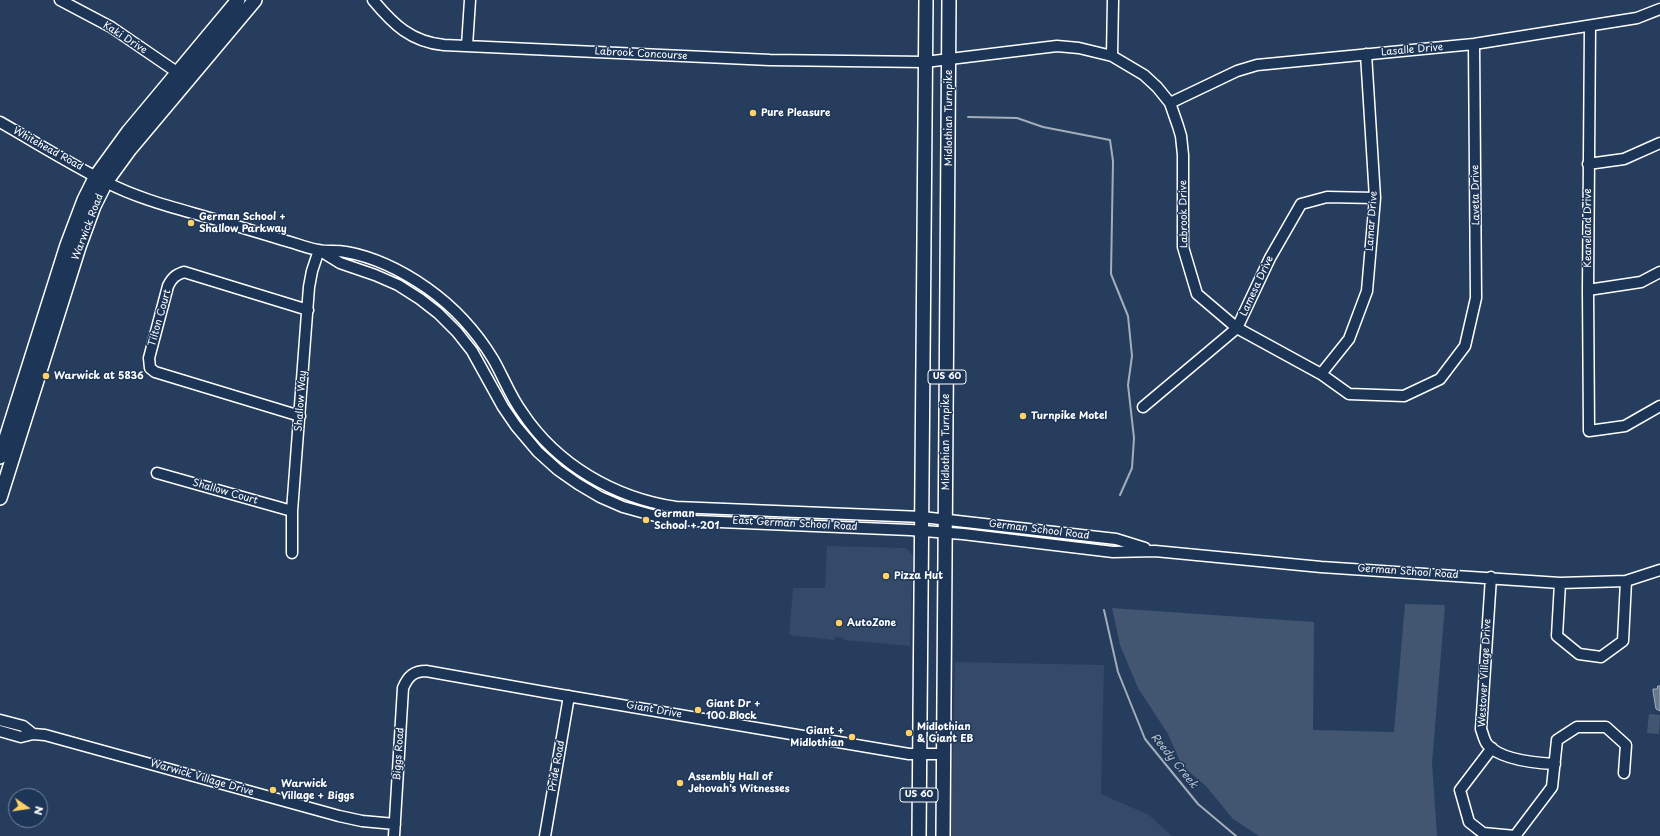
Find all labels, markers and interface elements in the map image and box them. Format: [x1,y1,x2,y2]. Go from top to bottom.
street label: Kaki Drive [101,19,149,57]
street label: Lasalle Drive [1380,41,1444,59]
street label: Labrook Concourse [594,46,688,62]
street label: Midlothian Turnpike [943,70,955,166]
place label: Pure Pleasure [761,107,830,119]
marker: Pure Pleasure [748,108,758,118]
street label: Whitehead Road [11,125,85,173]
street label: Laveta Drive [1469,165,1483,225]
street label: Labrook Drive [1177,180,1191,248]
street label: Keaneland Drive [1582,188,1594,268]
street label: Lamar Drive [1364,190,1380,252]
street label: Warwick Road [70,192,106,262]
place label: German School + Shallow Parkway [199,211,287,234]
marker: German School + Shallow Parkway [186,218,196,228]
street label: Lamesa Drive [1238,254,1276,318]
street label: Tilton Court [146,288,174,348]
place label: Warwick at 5836 [54,370,144,382]
street label: Shallow Way [293,370,309,432]
road number: US 60 [928,370,966,384]
marker: Warwick at 5836 [41,371,51,381]
street label: Midlothian Turnpike [940,394,952,490]
place label: Turnpike Motel [1031,410,1107,422]
marker: Turnpike Motel [1018,411,1028,421]
street label: Shallow Court [191,477,259,507]
place label: German School + 201 [654,508,719,532]
marker: German School + 201 [641,515,651,525]
street label: East German School Road [732,515,858,533]
street label: German School Road [988,518,1090,542]
street label: German School Road [1357,562,1459,582]
place label: Pizza Hut [894,570,943,582]
marker: Pizza Hut [881,571,891,581]
place label: AutoZone [847,617,896,629]
marker: AutoZone [834,618,844,628]
street label: Westover Village Drive [1476,619,1494,727]
place label: Giant Dr + 100 Block [706,698,761,722]
street label: Giant Drive [625,699,683,721]
marker: Giant Dr + 100 Block [693,705,703,715]
place label: Midlothian & Giant EB [917,721,973,744]
place label: Giant + Midlothian [790,725,844,748]
street label: Biggs Road [391,727,407,781]
marker: Midlothian & Giant EB [904,728,914,738]
water label: Reedy Creek [1148,731,1200,791]
marker: Giant + Midlothian [847,732,857,742]
street label: Pride Road [547,739,567,793]
street label: Warwick Village Drive [149,757,255,799]
place label: Assembly Hall of Jehovah's Witnesses [688,771,790,794]
place label: Warwick Village + Biggs [281,778,354,802]
marker: Assembly Hall of Jehovah's Witnesses [675,778,685,788]
marker: Warwick Village + Biggs [268,785,278,795]
north arrow [8,788,48,828]
road number: US 60 [900,788,938,802]
text: N [30,804,48,817]

